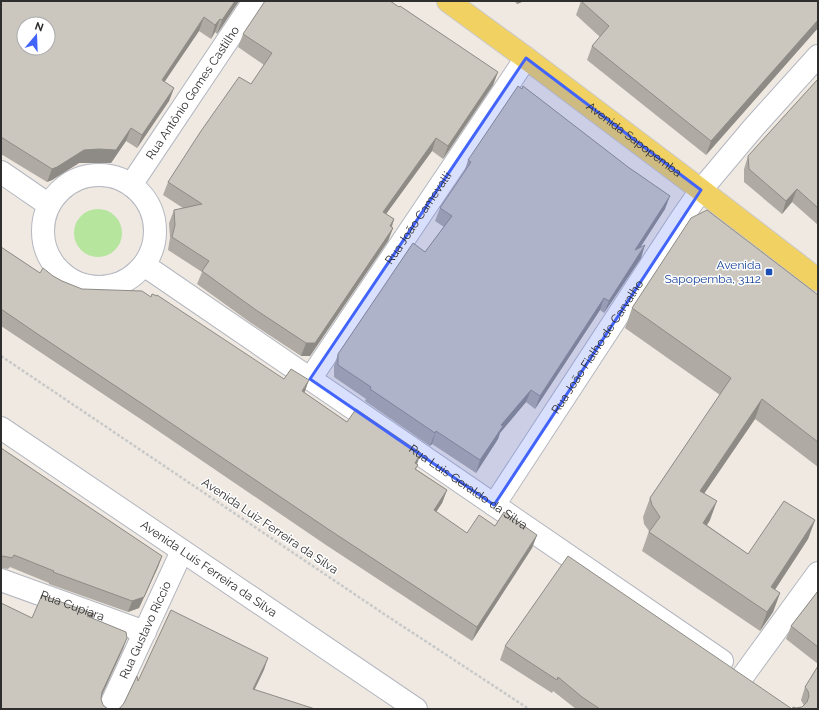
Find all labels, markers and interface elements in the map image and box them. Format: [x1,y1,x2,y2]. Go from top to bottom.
north arrow [16,16,56,56]
text: N [33,20,45,35]
street label: Rua Antônio Gomes Castilho [143,23,242,162]
street label: Avenida Sapopemba [584,99,684,180]
street label: Rua João Camevalli [382,169,454,267]
place label: Avenida Sapopemba, 3112 [665,258,761,286]
marker: Avenida Sapopemba, 3112 [764,267,774,277]
street label: Rua João Fialho de Carvalho [549,277,646,416]
street label: Rua Luis Geraldo da Silva [406,442,530,533]
street label: Avenida Luiz Ferreira da Silva [199,475,341,577]
street label: Avenida Luís Ferreira da Silva [138,518,280,620]
street label: Rua Gustavo Riccio [117,579,174,681]
street label: Rua Cupiara [39,588,106,624]

